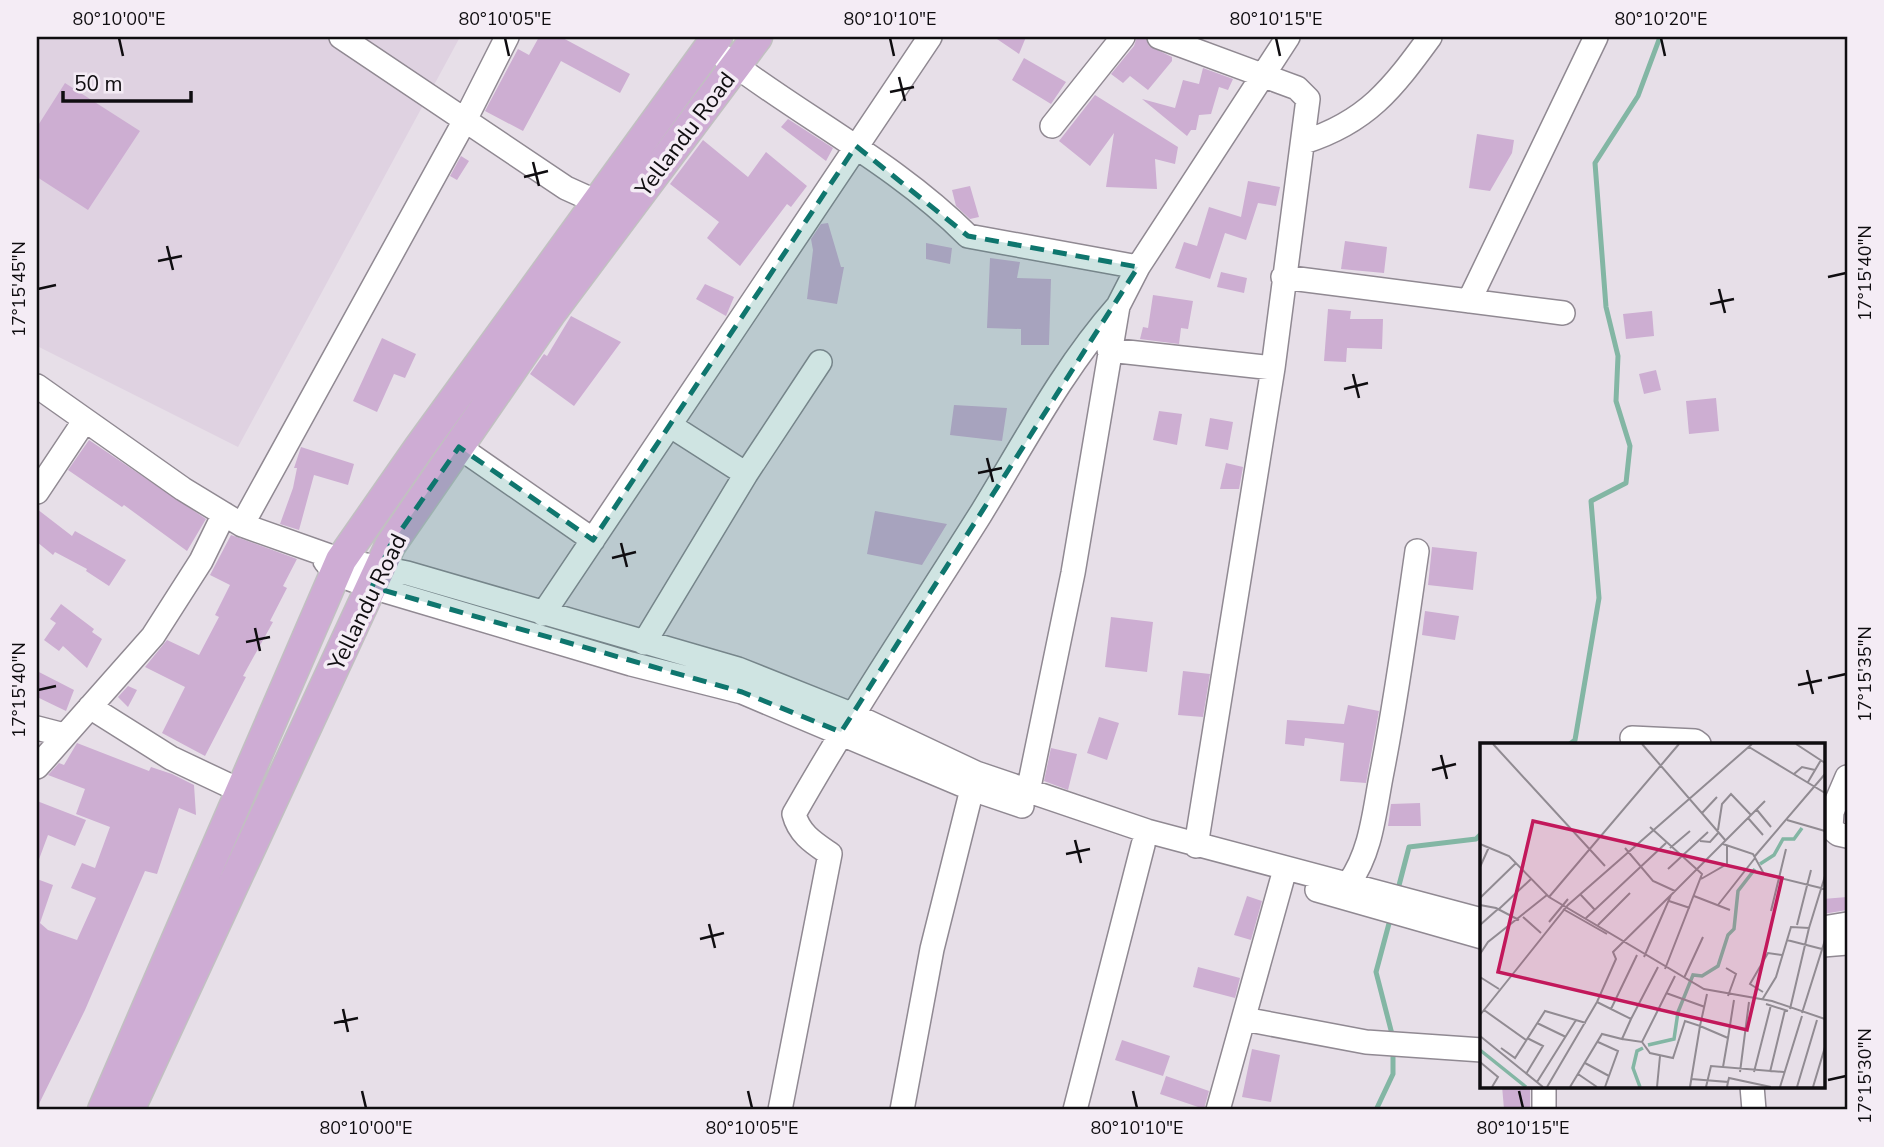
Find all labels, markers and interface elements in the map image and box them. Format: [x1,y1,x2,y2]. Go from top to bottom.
text: 80°10'00"E [73,7,166,31]
text: 80°10'05"E [459,7,552,31]
text: 80°10'10"E [844,7,937,31]
text: 80°10'15"E [1230,7,1323,31]
text: 80°10'20"E [1615,7,1708,31]
scale bar [63,60,191,104]
street label: Yellandu Road [628,66,743,204]
text: 50 m [74,70,123,98]
text: 17°15'40"N [1853,225,1877,321]
text: 17°15'45"N [7,241,31,337]
street label: Yellandu Road [320,529,414,677]
text: 17°15'35"N [1853,626,1877,722]
text: 17°15'40"N [7,642,31,738]
inset map [1480,743,1825,1088]
text: 17°15'30"N [1853,1028,1877,1124]
text: 80°10'00"E [320,1116,413,1140]
text: 80°10'05"E [706,1116,799,1140]
text: 80°10'10"E [1091,1116,1184,1140]
text: 80°10'15"E [1477,1116,1570,1140]

